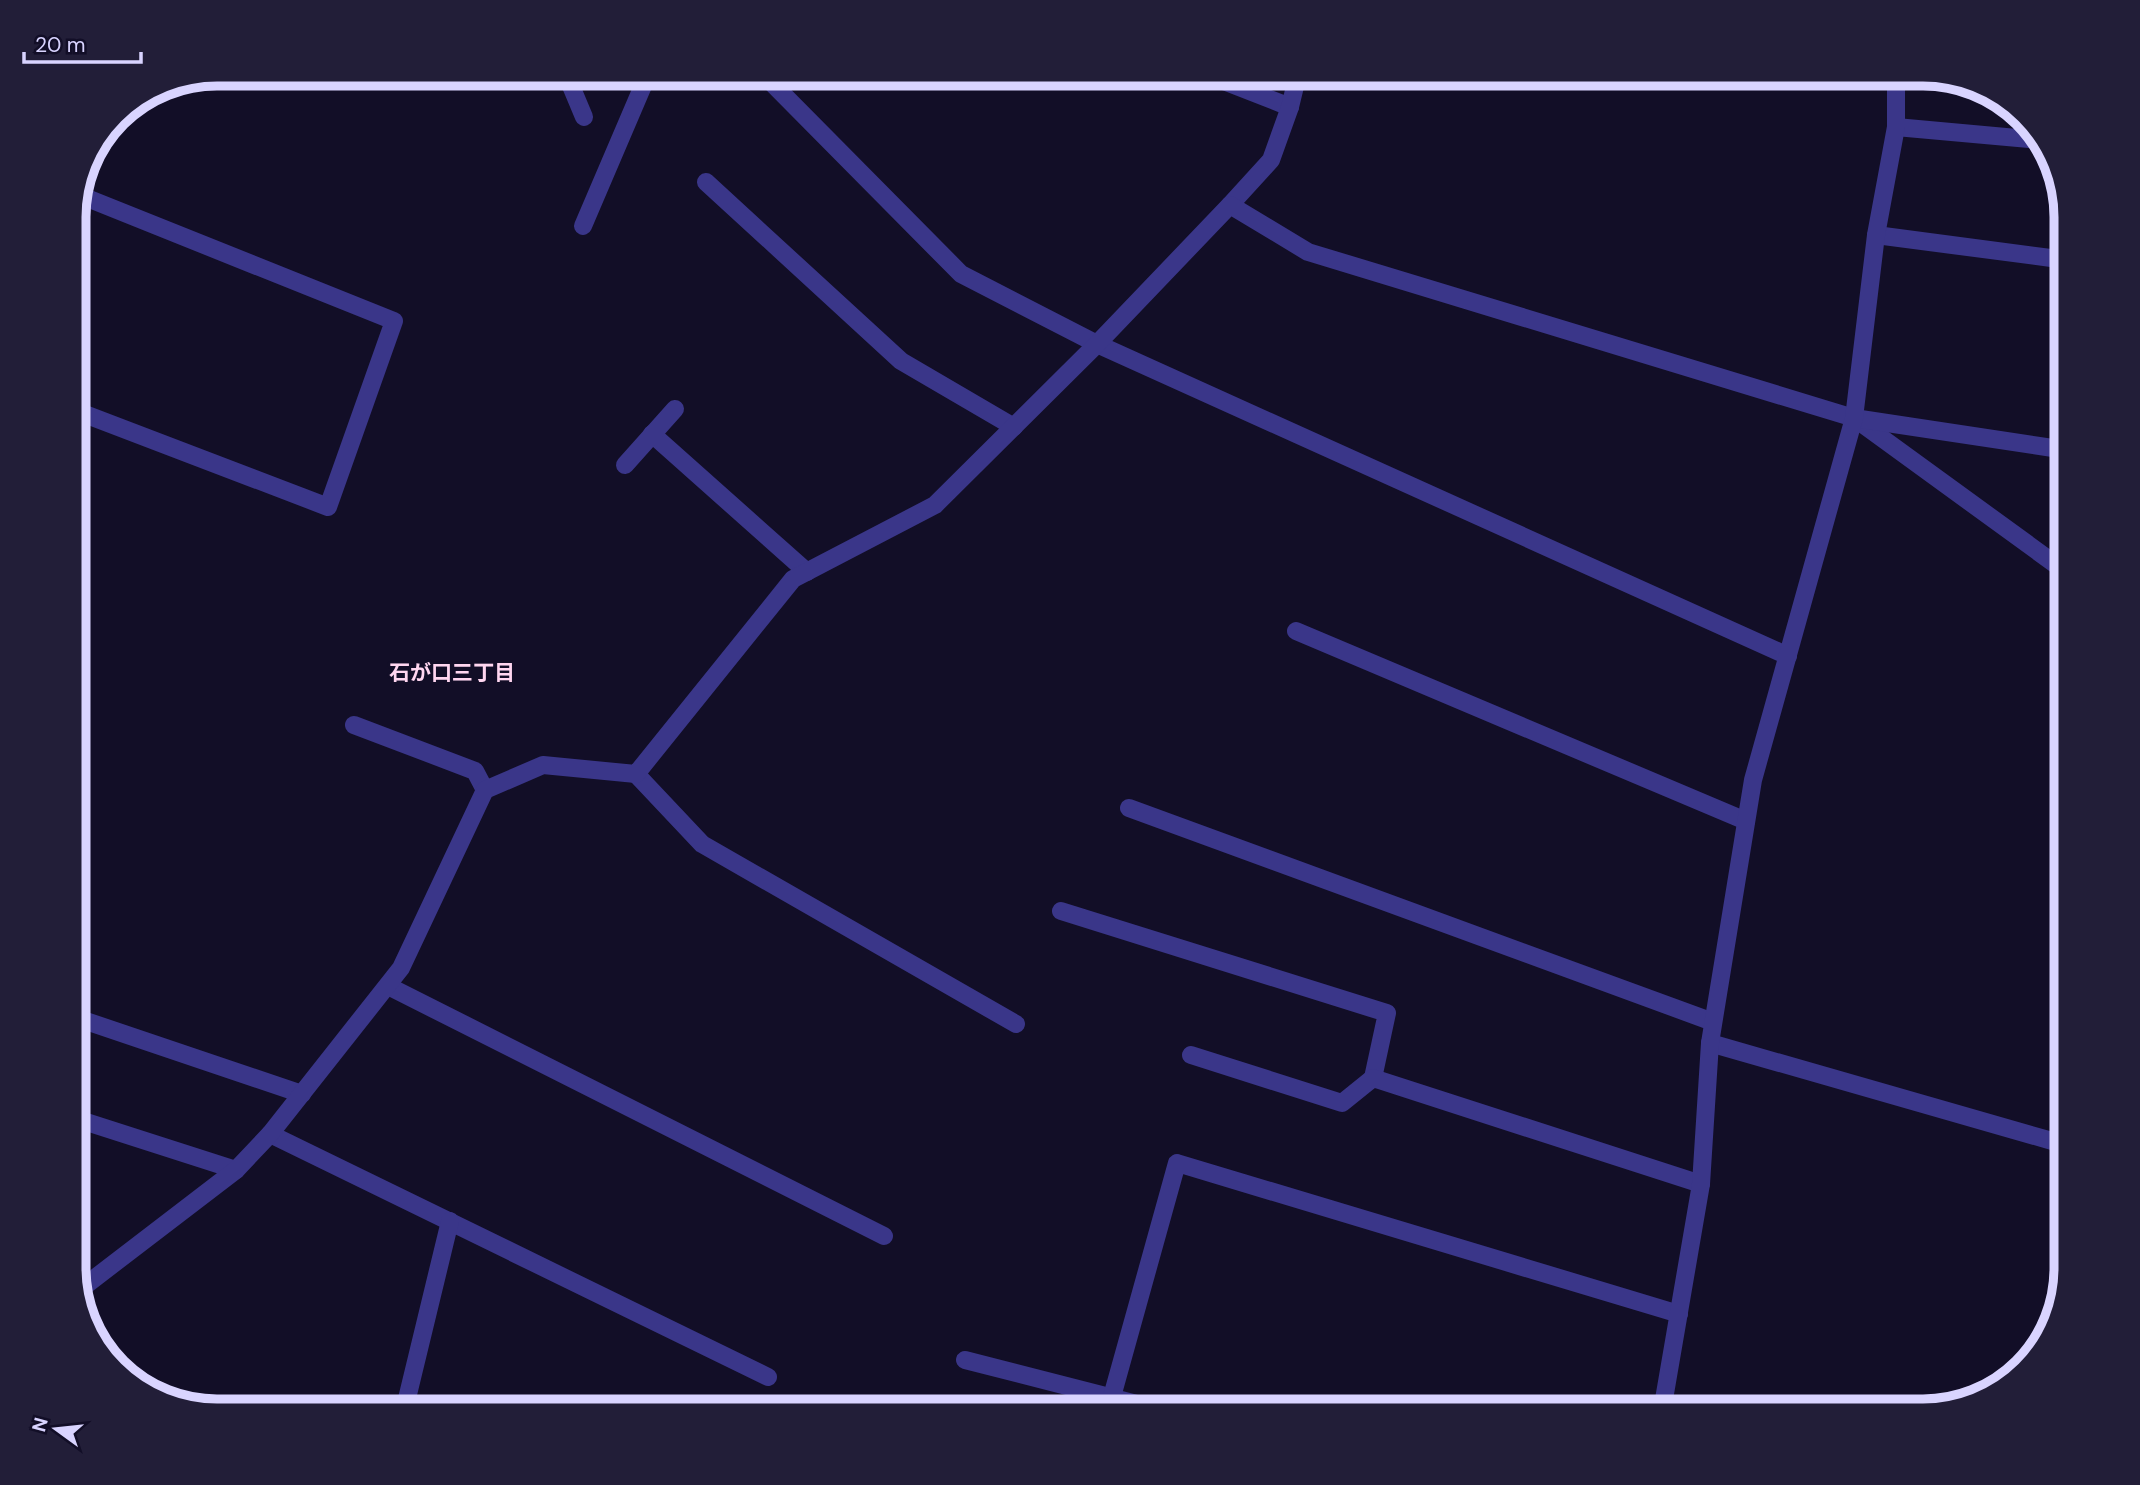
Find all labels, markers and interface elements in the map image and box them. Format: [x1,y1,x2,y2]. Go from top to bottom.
scale bar [24,21,142,65]
text: 20 m [35,31,86,59]
district label: 石が口三丁目 [389,659,515,687]
north arrow [21,1394,91,1464]
text: N [26,1415,54,1435]

